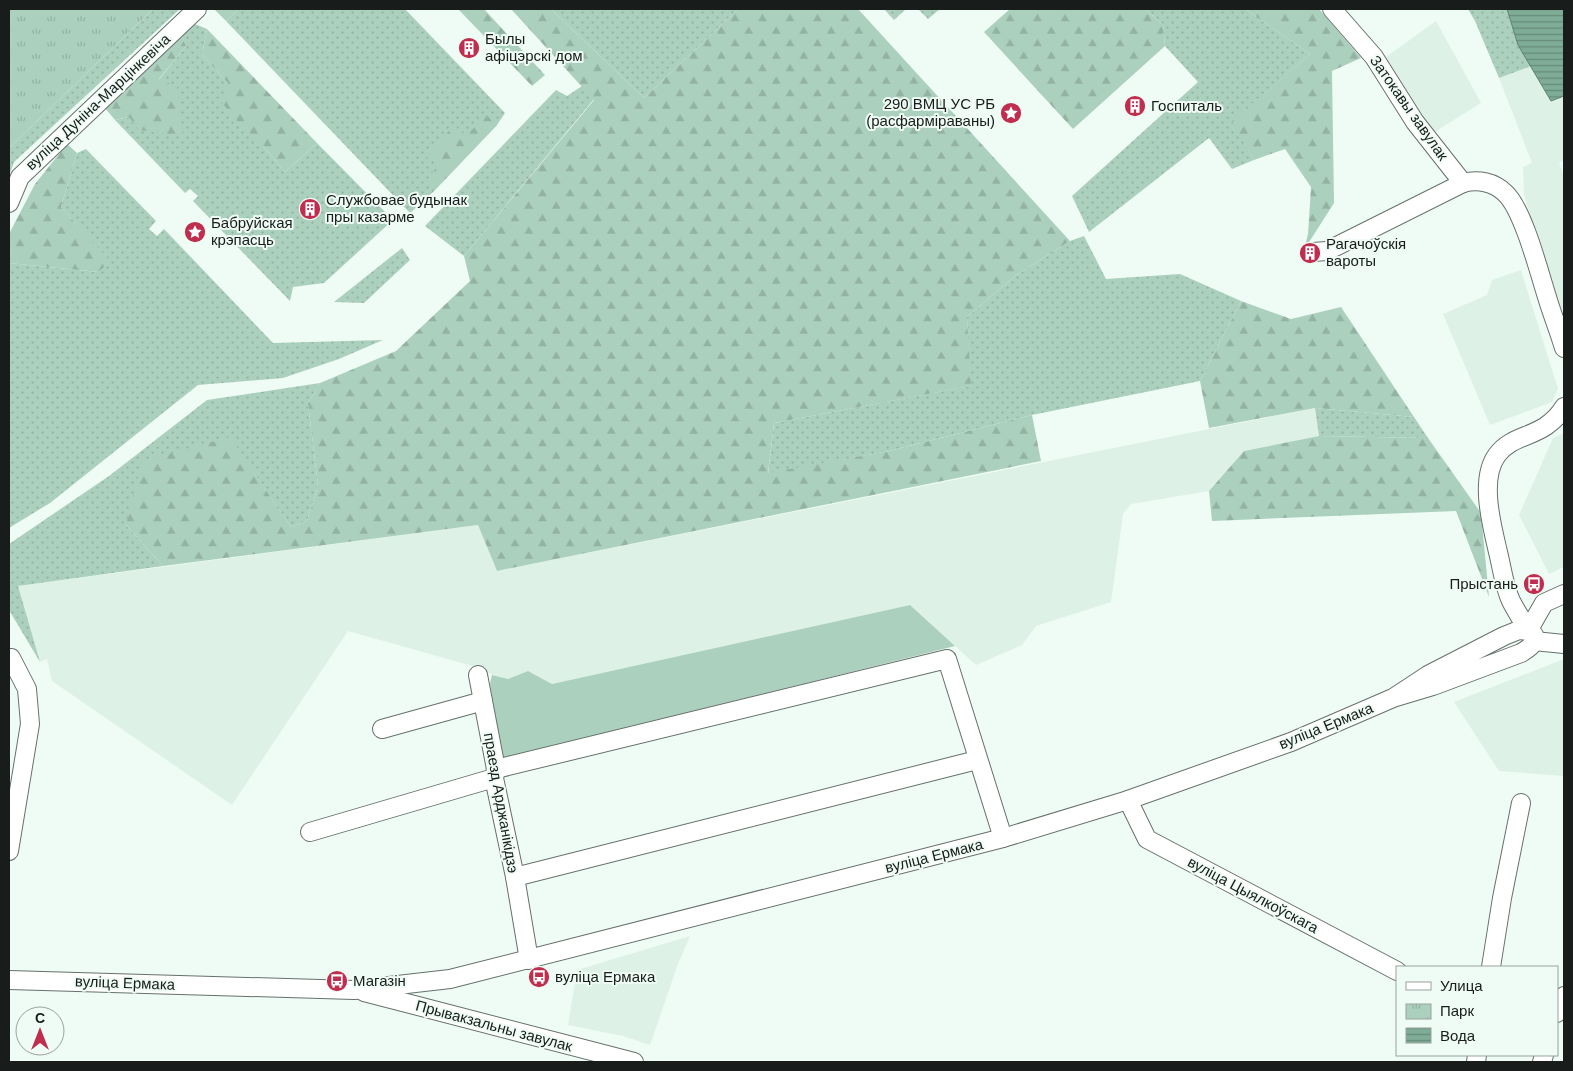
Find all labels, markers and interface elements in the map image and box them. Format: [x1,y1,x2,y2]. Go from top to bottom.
street label: вуліца Дуніна-Марцінкевіча [22,30,174,173]
place label: Былы афіцэрскі дом [485,30,583,64]
building icon: Былы афіцэрскі дом [457,36,481,60]
street label: Затокавы завулак [1367,52,1452,164]
building icon: Госпиталь [1123,94,1147,118]
place label: 290 ВМЦ УС РБ (расфарміраваны) [866,95,995,129]
place label: Госпиталь [1151,97,1222,114]
place icon: 290 ВМЦ УС РБ (расфарміраваны) [999,101,1023,125]
place label: Службовае будынак пры казарме [326,191,467,225]
building icon: Службовае будынак пры казарме [298,197,322,221]
place label: Бабруйская крэпасць [211,214,293,248]
place icon: Бабруйская крэпасць [183,220,207,244]
place label: Рагачоўскія вароты [1326,235,1406,269]
building icon: Рагачоўскія вароты [1298,241,1322,265]
bus stop icon: Прыстань [1522,572,1546,596]
place label: Прыстань [1449,575,1518,592]
street label: вуліца Ермака [1276,699,1376,752]
street label: праезд Арджанікідзэ [481,731,522,875]
street label: вуліца Ермака [883,835,985,876]
street label: вуліца Цыялкоўскага [1185,853,1322,937]
bus stop icon: вуліца Ермака [527,965,551,989]
legend [1396,966,1558,1056]
place label: вуліца Ермака [555,968,656,985]
bus stop icon: Магазін [325,969,349,993]
street label: вуліца Ермака [75,972,176,993]
place label: Магазін [353,972,406,989]
text: Улица [1440,977,1483,994]
street label: Прывакзальны завулак [414,996,575,1055]
text: Парк [1440,1002,1474,1019]
north arrow [15,1006,65,1056]
text: С [35,1010,45,1026]
text: Вода [1440,1027,1476,1044]

